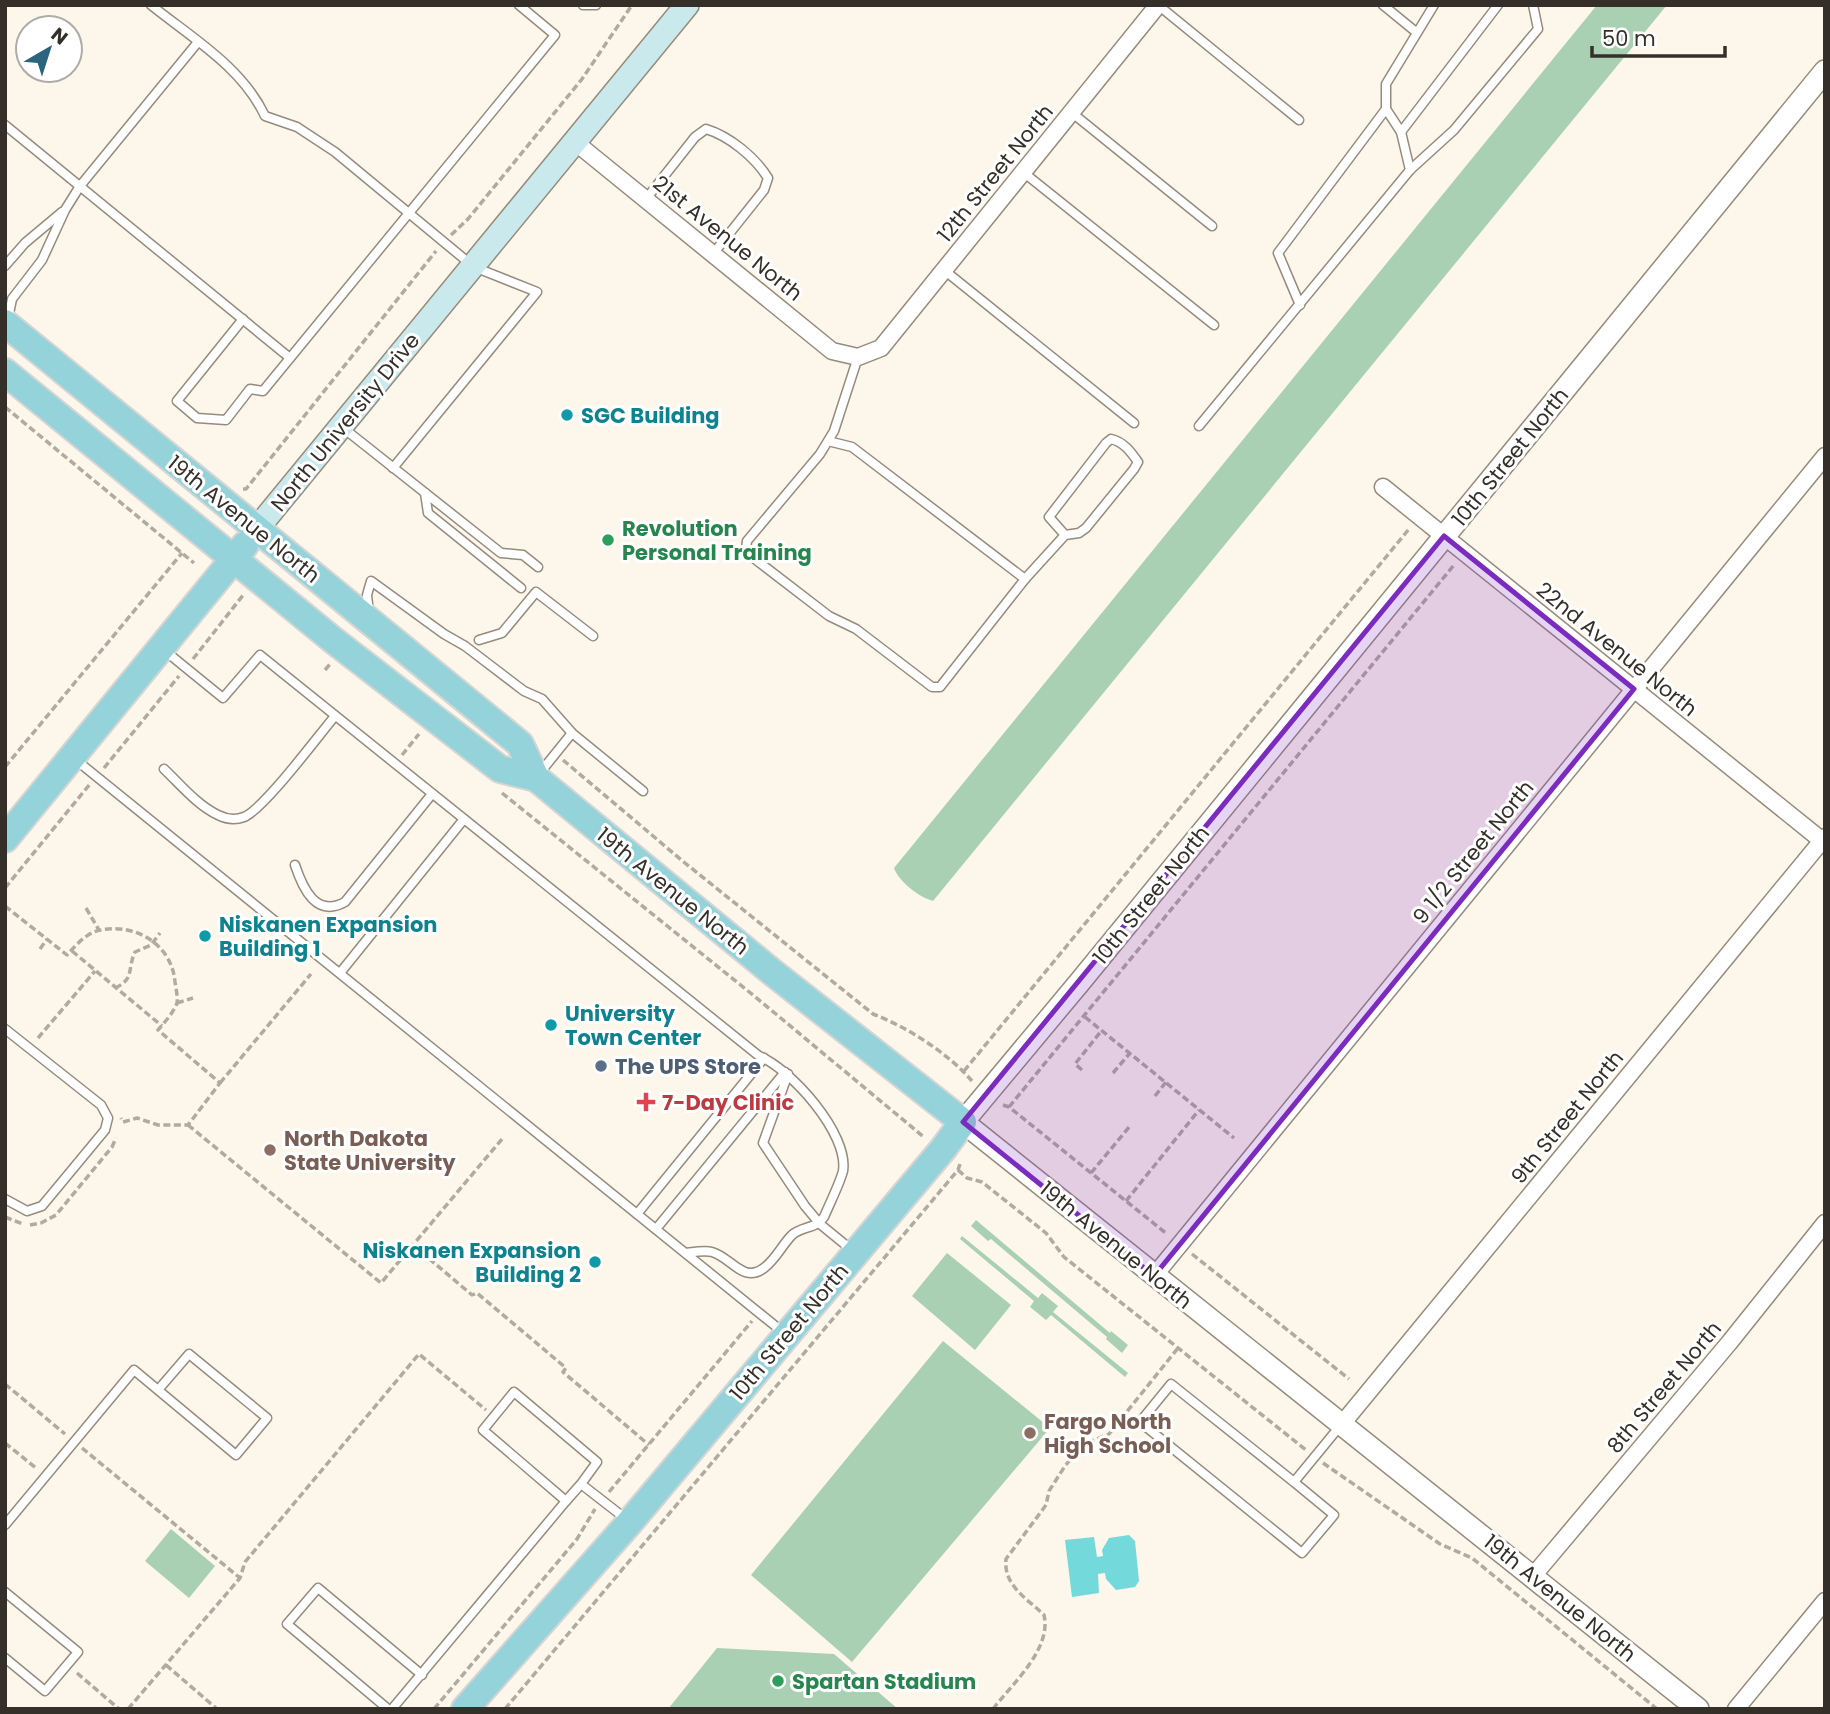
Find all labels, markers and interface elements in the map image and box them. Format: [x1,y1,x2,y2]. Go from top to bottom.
north arrow [14,14,84,84]
scale bar [1592,14,1725,58]
text: N [45,21,73,51]
text: 50 m [1602,24,1656,53]
street label: 12th Street North [930,98,1060,248]
street label: 21st Avenue North [647,169,809,307]
street label: North University Drive [264,327,426,517]
street label: 10th Street North [1445,381,1575,533]
place label: SGC Building [581,401,720,430]
marker: SGC Building [559,407,575,423]
street label: 19th Avenue North [162,449,326,589]
place label: Revolution Personal Training [622,514,812,567]
marker: Revolution Personal Training [600,532,616,548]
street label: 22nd Avenue North [1531,575,1703,723]
street label: 9 1/2 Street North [1406,774,1540,930]
street label: 10th Street North [1086,819,1216,971]
street label: 19th Avenue North [591,821,755,961]
place label: Niskanen Expansion Building 1 [219,910,437,963]
marker: Niskanen Expansion Building 1 [197,928,213,944]
place label: University Town Center [565,999,701,1052]
marker: University Town Center [543,1017,559,1033]
street label: 9th Street North [1504,1044,1630,1190]
place label: The UPS Store [615,1052,761,1081]
marker: The UPS Store [593,1058,609,1074]
place label: 7-Day Clinic [662,1088,794,1117]
marker: 7-Day Clinic [636,1092,656,1112]
place label: North Dakota State University [284,1124,456,1177]
marker: North Dakota State University [262,1142,278,1158]
street label: 19th Avenue North [1034,1175,1198,1315]
place label: Niskanen Expansion Building 2 [363,1236,581,1289]
marker: Niskanen Expansion Building 2 [587,1254,603,1270]
street label: 10th Street North [723,1257,855,1407]
street label: 8th Street North [1600,1315,1728,1459]
place label: Fargo North High School [1044,1407,1172,1460]
marker: Fargo North High School [1022,1425,1038,1441]
street label: 19th Avenue North [1478,1528,1642,1668]
place label: Spartan Stadium [792,1667,976,1696]
marker: Spartan Stadium [770,1673,786,1689]

